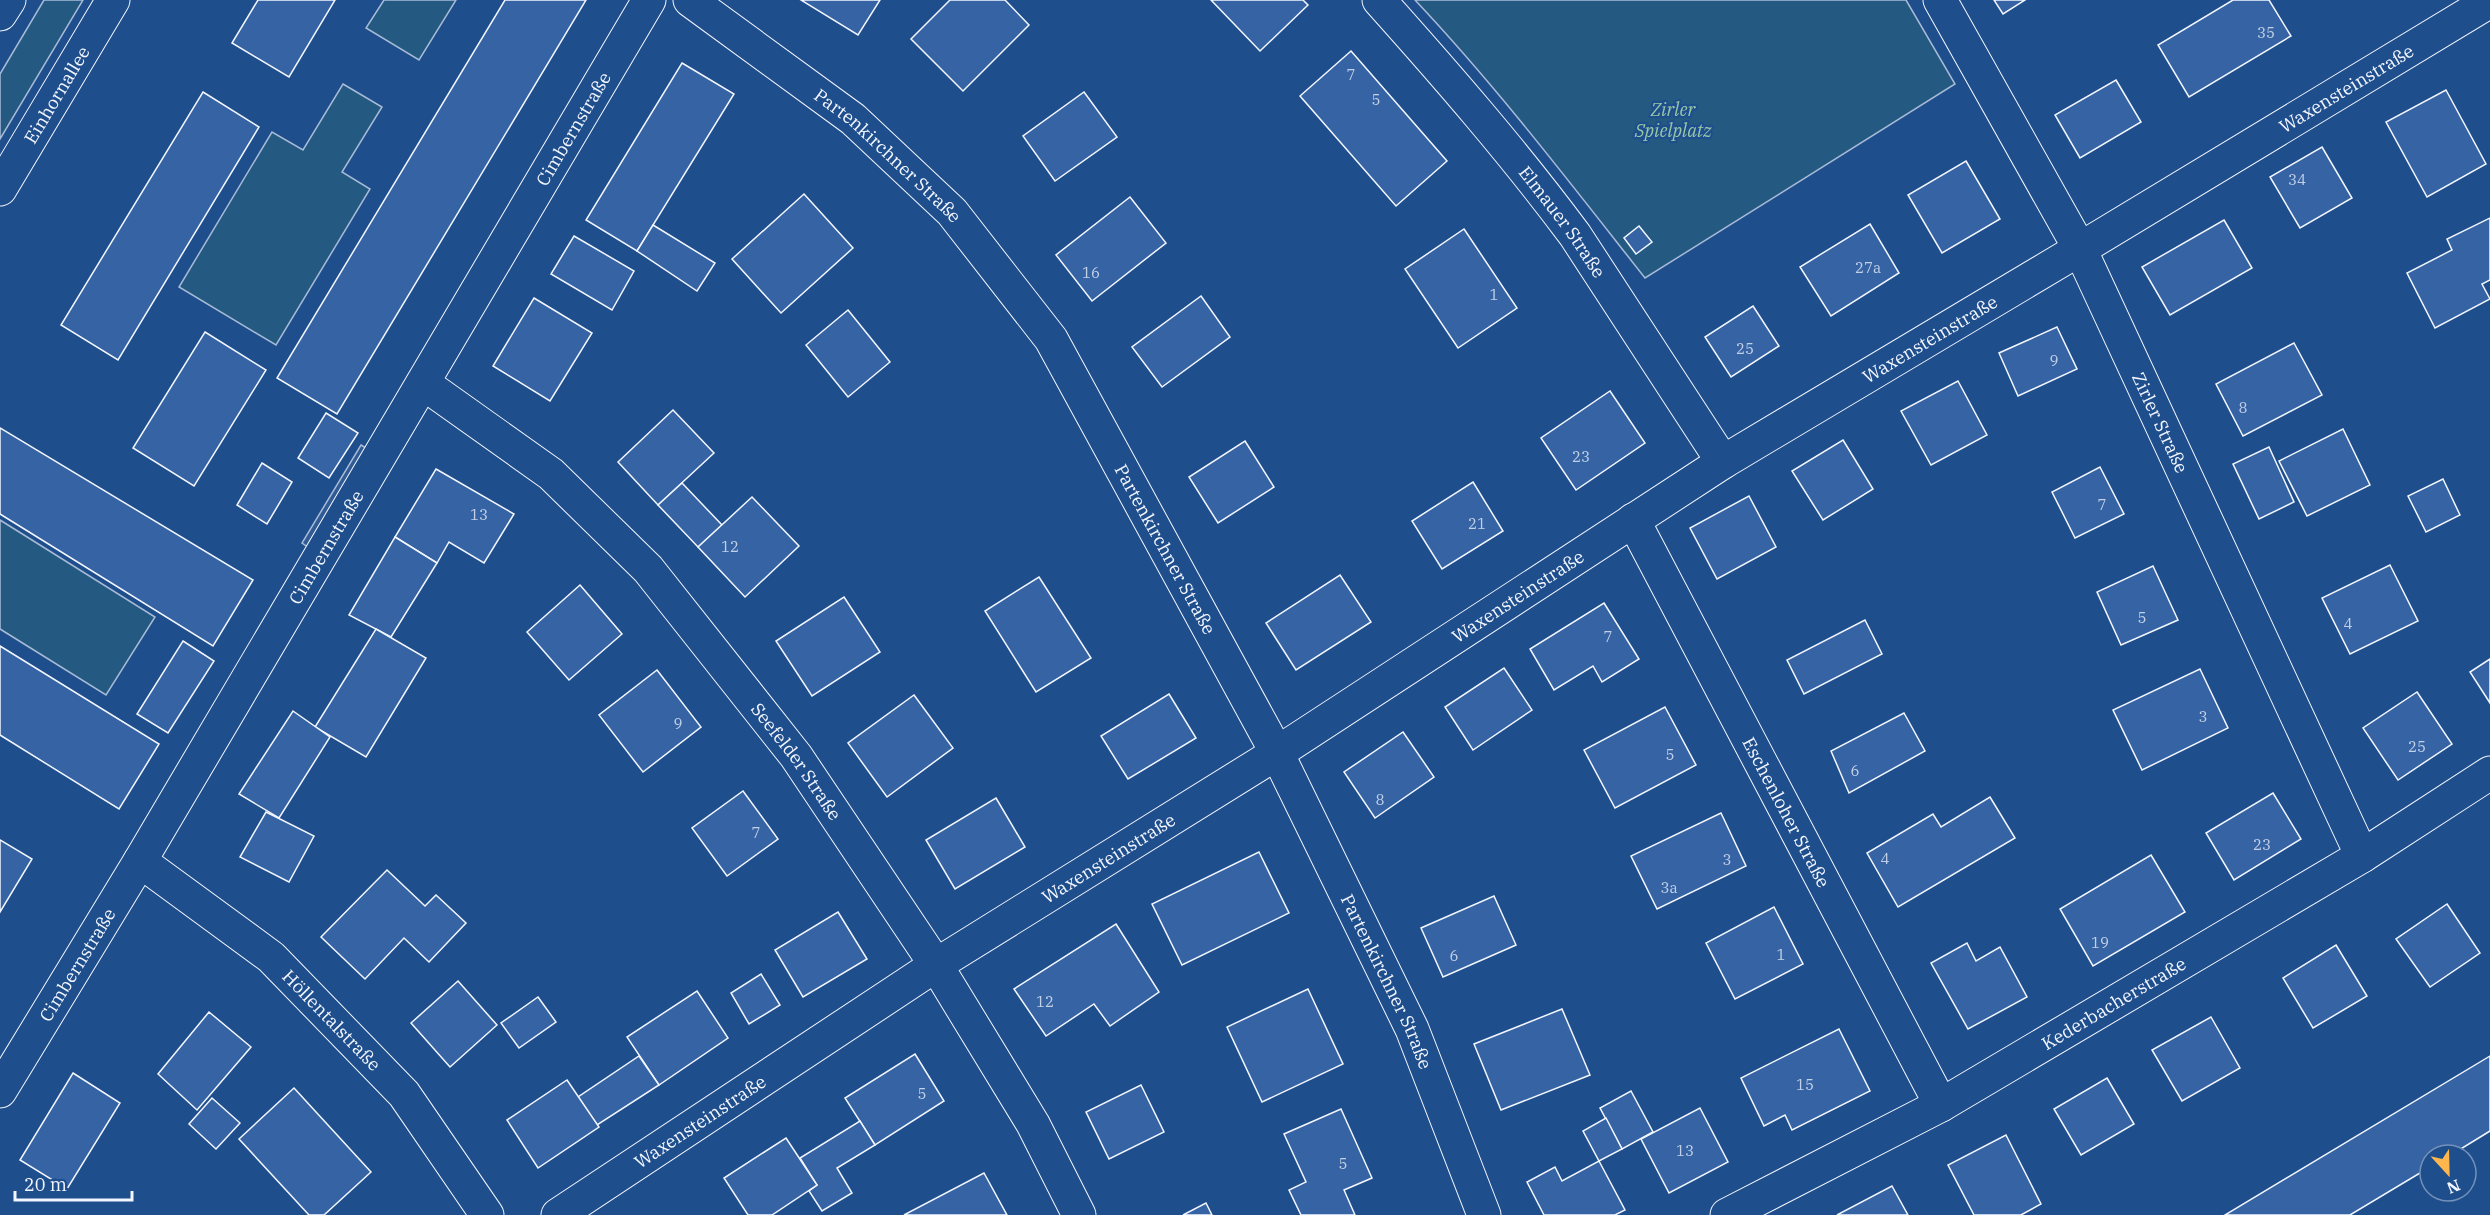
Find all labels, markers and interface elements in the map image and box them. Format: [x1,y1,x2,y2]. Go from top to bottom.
house number: 35 [2257,23,2275,42]
street label: Waxensteinstraße [2275,39,2418,137]
street label: Einhornallee [18,42,94,148]
house number: 7 [1346,65,1356,84]
street label: Cimbernstraße [530,67,616,190]
street label: Partenkirchner Straße [810,83,967,227]
house number: 5 [1371,90,1381,109]
park label: Zirler Spielplatz [1634,98,1712,142]
street label: Elmauer Straße [1514,161,1611,282]
house number: 34 [2288,170,2306,189]
house number: 27a [1855,258,1881,277]
house number: 16 [1082,263,1100,282]
house number: 1 [1489,285,1499,304]
street label: Waxensteinstraße [1858,290,2001,388]
house number: 25 [1736,339,1754,358]
house number: 9 [2049,351,2059,370]
street label: Zirler Straße [2127,369,2194,477]
house number: 8 [2238,398,2248,417]
house number: 23 [1572,447,1590,466]
street label: Partenkirchner Straße [1110,460,1221,638]
street label: Cimbernstraße [283,486,368,608]
house number: 7 [2097,495,2107,514]
house number: 13 [470,505,488,524]
house number: 21 [1468,514,1486,533]
house number: 12 [721,537,739,556]
street label: Waxensteinstraße [1447,545,1588,647]
house number: 5 [2137,608,2147,627]
house number: 4 [2343,614,2353,633]
house number: 7 [1603,627,1613,646]
street label: Seefelder Straße [747,698,847,824]
house number: 3 [2198,707,2208,726]
house number: 9 [673,714,683,733]
street label: Eschenloher Straße [1738,733,1836,891]
house number: 25 [2408,737,2426,756]
house number: 5 [1665,745,1675,764]
house number: 6 [1850,761,1860,780]
house number: 8 [1375,790,1385,809]
street label: Waxensteinstraße [1037,808,1179,908]
house number: 7 [751,823,761,842]
house number: 23 [2253,835,2271,854]
house number: 4 [1880,849,1890,868]
house number: 3 [1722,850,1732,869]
house number: 3a [1660,878,1678,897]
street label: Partenkirchner Straße [1336,890,1438,1072]
street label: Cimbernstraße [34,904,120,1026]
house number: 19 [2091,933,2109,952]
house number: 1 [1776,945,1786,964]
house number: 6 [1449,946,1459,965]
street label: Kederbacherstraße [2037,951,2190,1055]
street label: Höllentalstraße [278,964,386,1075]
house number: 12 [1036,992,1054,1011]
street label: Waxensteinstraße [630,1069,770,1173]
house number: 15 [1796,1075,1814,1094]
house number: 5 [917,1084,927,1103]
house number: 13 [1676,1141,1694,1160]
north arrow [2418,1143,2478,1203]
house number: 5 [1338,1154,1348,1173]
scale bar [15,1164,132,1202]
text: 20 m [24,1173,67,1196]
text: N [2444,1175,2463,1199]

